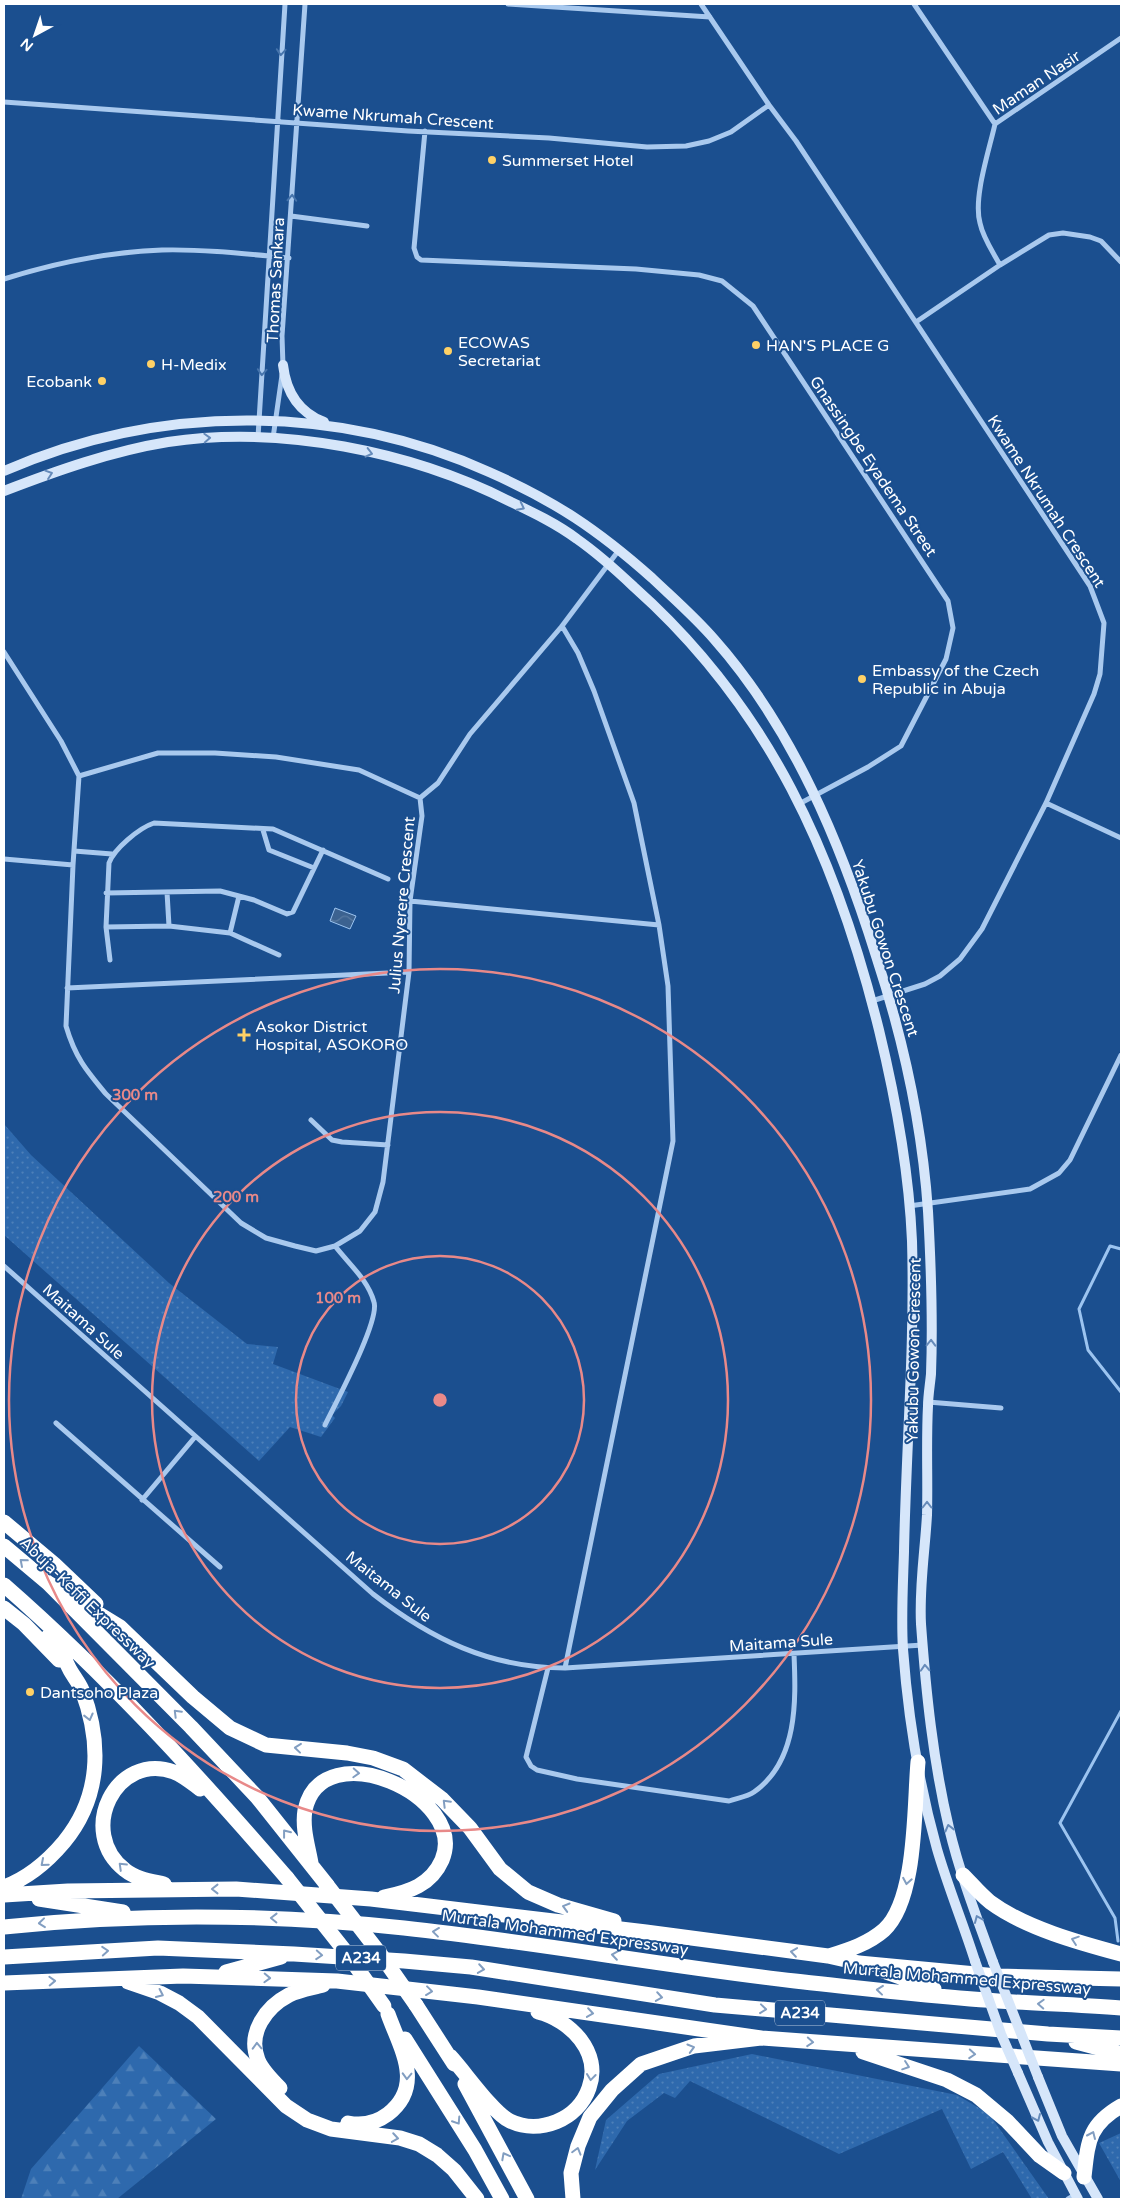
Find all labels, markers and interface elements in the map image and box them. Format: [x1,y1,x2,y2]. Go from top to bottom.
north arrow [10,10,60,60]
text: N [17,34,37,55]
street label: Maman Nasir [989,46,1085,120]
one-way arrow [276,49,287,57]
street label: Kwame Nkrumah Crescent [292,100,494,134]
place label: Summerset Hotel [502,151,634,171]
marker: Summerset Hotel [486,154,498,166]
one-way arrow [286,194,297,202]
street label: Thomas Sankara [263,217,289,343]
place label: ECOWAS Secretariat [458,333,541,371]
place label: HAN'S PLACE G [766,336,889,356]
marker: HAN'S PLACE G [750,339,762,351]
marker: ECOWAS Secretariat [442,345,454,357]
place label: H-Medix [161,355,227,375]
marker: H-Medix [145,358,157,370]
one-way arrow [257,368,268,376]
place label: Ecobank [26,372,92,392]
street label: Gnassingbe Eyadema Street [805,372,941,561]
marker: Ecobank [96,375,108,387]
street label: Kwame Nkrumah Crescent [983,411,1110,592]
one-way arrow [204,433,212,444]
one-way arrow [364,447,373,458]
one-way arrow [45,470,53,480]
one-way arrow [516,501,525,511]
place label: Embassy of the Czech Republic in Abuja [872,661,1039,699]
marker: Embassy of the Czech Republic in Abuja [856,673,868,685]
street label: Julius Nyerere Crescent [384,816,420,995]
street label: Yakubu Gowon Crescent [847,857,923,1039]
place label: Asokor District Hospital, ASOKORO [255,1017,408,1055]
marker: Asokor District Hospital, ASOKORO [237,1028,251,1042]
text: 300 m [112,1086,158,1104]
text: 200 m [213,1188,259,1206]
street label: Yakubu Gowon Crescent [902,1257,926,1443]
street label: Maitama Sule [38,1280,129,1364]
text: 100 m [315,1289,361,1307]
one-way arrow [926,1339,936,1346]
centre of rings [431,1391,449,1409]
one-way arrow [922,1501,932,1509]
street label: Abuja-Keffi Expressway [15,1533,160,1673]
street label: Maitama Sule [341,1547,435,1627]
one-way arrow [20,1560,29,1568]
street label: Maitama Sule [729,1629,834,1657]
one-way arrow [919,1663,930,1671]
place label: Dantsoho Plaza [40,1683,158,1703]
marker: Dantsoho Plaza [24,1686,36,1698]
one-way arrow [174,1709,183,1718]
one-way arrow [83,1712,94,1721]
one-way arrow [294,1743,302,1754]
one-way arrow [352,1768,360,1779]
one-way arrow [443,1800,452,1809]
one-way arrow [944,1824,955,1833]
one-way arrow [283,1830,291,1839]
one-way arrow [41,1857,50,1866]
one-way arrow [119,1863,128,1872]
one-way arrow [903,1876,913,1885]
one-way arrow [211,1884,218,1894]
one-way arrow [563,1903,571,1913]
street label: Murtala Mohammed Expressway [440,1906,690,1960]
one-way arrow [270,1913,278,1924]
one-way arrow [973,1915,984,1924]
one-way arrow [38,1917,46,1928]
one-way arrow [432,1927,440,1938]
one-way arrow [1071,1936,1079,1946]
one-way arrow [101,1946,109,1957]
road number: A234 [336,1946,386,1970]
one-way arrow [790,1947,798,1958]
one-way arrow [316,1950,324,1961]
one-way arrow [610,1950,618,1961]
street label: Murtala Mohammed Expressway [842,1958,1092,2000]
one-way arrow [477,1963,486,1973]
one-way arrow [264,1973,272,1984]
one-way arrow [49,1976,57,1987]
one-way arrow [425,1985,433,1996]
one-way arrow [875,1985,883,1996]
one-way arrow [155,1988,164,1999]
one-way arrow [655,1991,664,2001]
one-way arrow [1037,1998,1045,2009]
road number: A234 [775,2000,825,2026]
one-way arrow [760,2003,768,2014]
one-way arrow [586,2008,594,2018]
one-way arrow [806,2037,814,2048]
one-way arrow [252,2041,262,2049]
one-way arrow [686,2043,694,2053]
one-way arrow [968,2048,976,2059]
one-way arrow [901,2060,909,2070]
one-way arrow [402,2073,413,2081]
one-way arrow [586,2073,597,2081]
one-way arrow [1031,2113,1042,2122]
one-way arrow [451,2116,461,2125]
one-way arrow [1085,2131,1096,2140]
one-way arrow [390,2132,399,2142]
one-way arrow [572,2148,582,2156]
one-way arrow [501,2152,511,2161]

